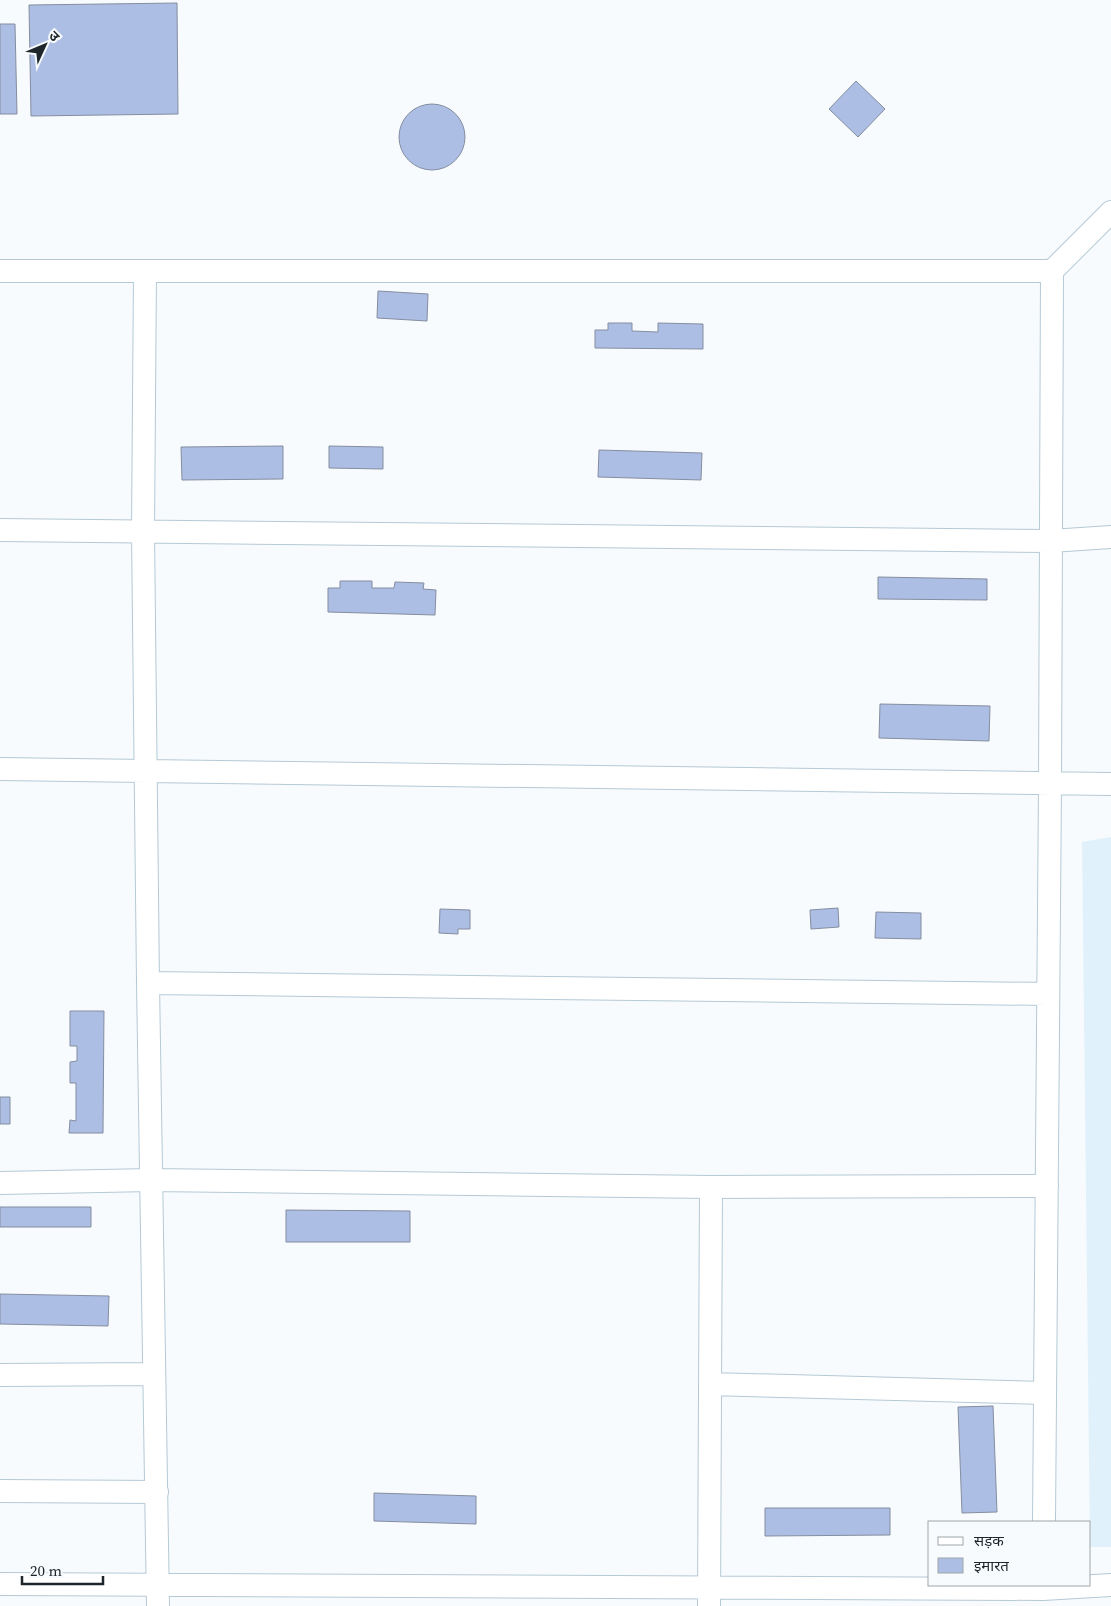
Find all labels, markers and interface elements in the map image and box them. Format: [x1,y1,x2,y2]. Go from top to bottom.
north arrow [20,20,70,70]
text: उ [44,26,65,46]
legend [928,1521,1091,1586]
text: सड़क [974,1530,1004,1551]
scale bar [22,1554,104,1586]
text: इमारत [974,1555,1009,1576]
text: 20 m [30,1560,62,1581]

